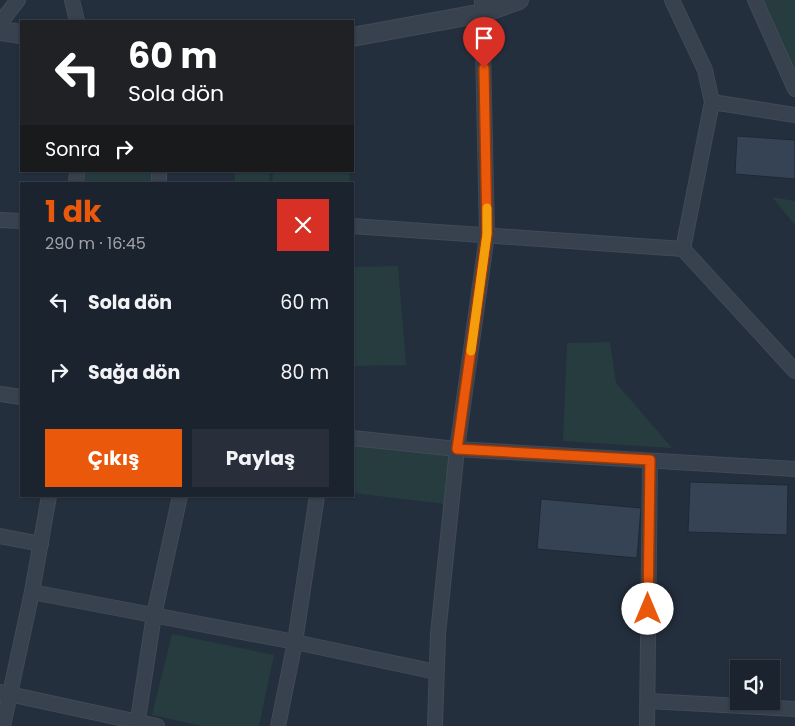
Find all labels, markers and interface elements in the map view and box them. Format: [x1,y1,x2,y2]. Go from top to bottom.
pin [463,17,505,68]
icon: arrive [470,24,498,52]
text: 60 m [128,31,218,80]
icon: left [45,40,110,105]
text: Sola dön [128,78,224,109]
icon: right [110,135,138,163]
text: Sonra [45,136,100,163]
text: 1 dk [45,190,102,233]
button: close [277,199,329,251]
text: 290 m · 16:45 [45,232,146,255]
icon: left [45,288,73,316]
text: Sola dön [88,289,172,316]
text: 60 m [280,289,329,316]
icon: right [45,358,73,386]
text: Sağa dön [88,359,180,386]
text: 80 m [280,359,329,386]
button: Çıkış [45,429,182,487]
button: Paylaş [192,429,329,487]
position arrow [621,582,673,634]
map controls [730,660,780,710]
button: sound [730,660,780,710]

